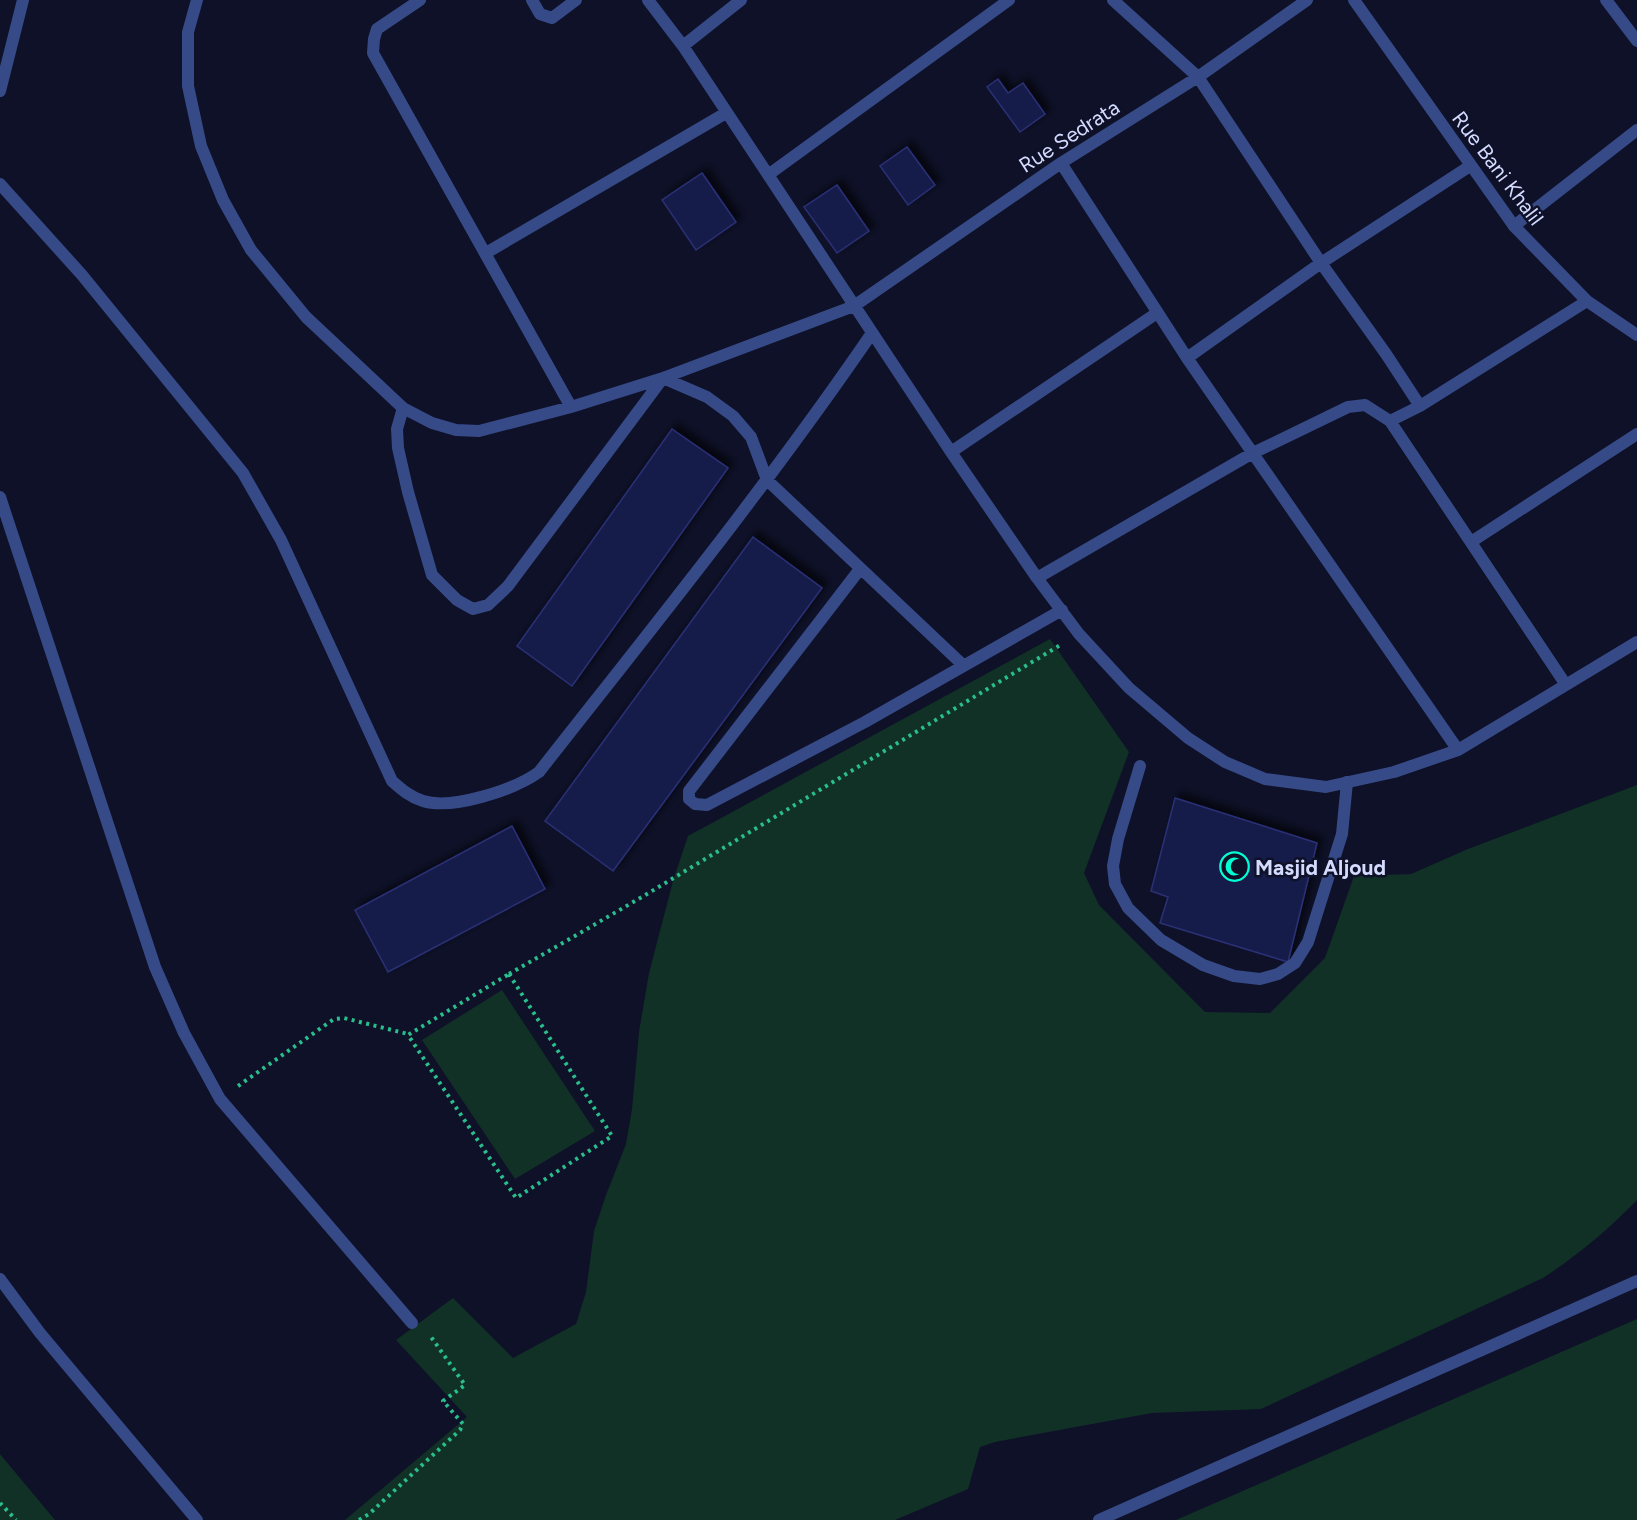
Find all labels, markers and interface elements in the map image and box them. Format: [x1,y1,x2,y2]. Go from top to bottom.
street label: Rue Sedrata [1014,94,1124,178]
street label: Rue Bani Khalil [1447,106,1549,230]
mosque icon: Masjid Aljoud [1218,851,1250,883]
place label: Masjid Aljoud [1255,855,1386,880]

